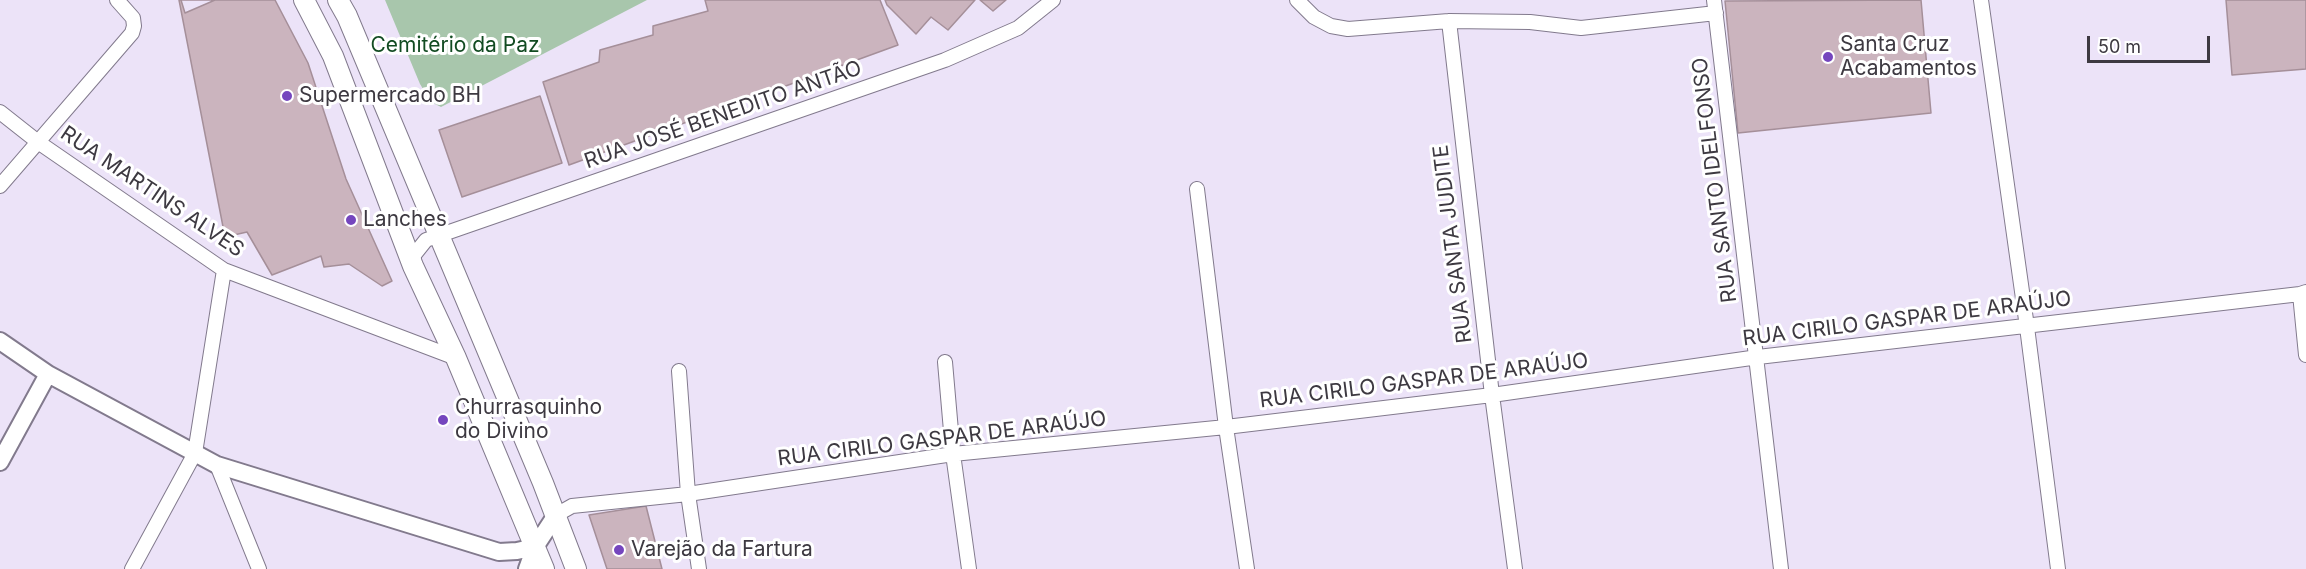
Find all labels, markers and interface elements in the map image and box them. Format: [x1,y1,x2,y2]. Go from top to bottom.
scale bar [2090,24,2213,62]
place label: Santa Cruz Acabamentos [1840,32,1977,82]
park label: Cemitério da Paz [370,33,540,59]
text: 50 m [2098,36,2141,57]
marker: Santa Cruz Acabamentos [1821,50,1835,64]
street label: RUA JOSÉ BENEDITO ANTÃO [581,56,865,174]
street label: RUA SANTO IDELFONSO [1687,56,1743,304]
place label: Supermercado BH [299,83,481,109]
marker: Supermercado BH [280,89,294,103]
street label: RUA MARTINS ALVES [55,121,249,263]
street label: RUA SANTA JUDITE [1428,143,1478,345]
place label: Lanches [363,207,447,233]
marker: Lanches [344,213,358,227]
street label: RUA CIRILO GASPAR DE ARAÚJO [1741,286,2073,352]
street label: RUA CIRILO GASPAR DE ARAÚJO [1258,348,1590,414]
place label: Churrasquinho do Divino [455,395,602,445]
street label: RUA CIRILO GASPAR DE ARAÚJO [776,406,1108,472]
marker: Churrasquinho do Divino [436,413,450,427]
place label: Varejão da Fartura [631,537,813,563]
marker: Varejão da Fartura [612,543,626,557]

